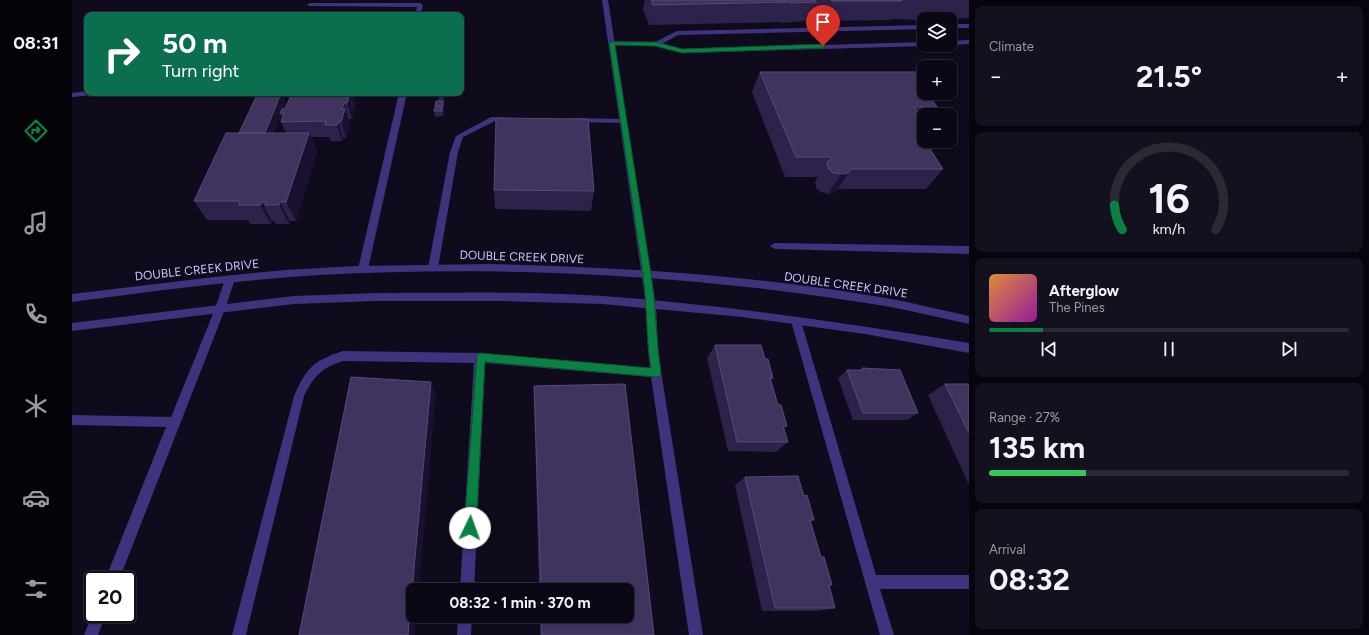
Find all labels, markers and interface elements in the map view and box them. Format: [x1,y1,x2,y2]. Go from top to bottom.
pin [806,5,840,46]
icon: arrive [812,11,834,33]
map controls [917,12,957,148]
button: layers [917,12,957,52]
text: 50 m [162,26,228,60]
icon: right [96,28,148,80]
text: 08:31 [13,32,59,54]
text: Climate [989,39,1034,54]
text: 21.5° [1136,58,1202,95]
text: Turn right [162,60,239,82]
button: + [917,60,957,100]
text: − [989,63,1003,90]
text: + [1335,63,1349,90]
button: − [917,108,957,148]
icon: directions [22,117,50,145]
text: 16 [1148,172,1190,222]
icon: music [22,209,50,237]
text: km/h [1153,219,1185,237]
street label: DOUBLE CREEK DRIVE [459,248,585,266]
street label: DOUBLE CREEK DRIVE [134,257,260,283]
street label: DOUBLE CREEK DRIVE [783,269,909,301]
text: Afterglow [1049,282,1119,300]
icon: phone [22,300,50,328]
text: The Pines [1049,300,1105,315]
icon: previous [1038,338,1060,360]
icon: pause [1158,338,1180,360]
icon: next [1278,338,1300,360]
icon: climate [22,392,50,420]
text: Range · 27% [989,410,1060,425]
text: 135 km [989,429,1085,466]
icon: car [22,484,50,512]
position arrow [449,507,491,549]
text: Arrival [989,542,1026,557]
text: 08:32 [989,561,1070,598]
speed limit sign: 20 [84,571,136,623]
icon: filters [22,575,50,603]
text: 08:32 · 1 min · 370 m [449,594,591,612]

